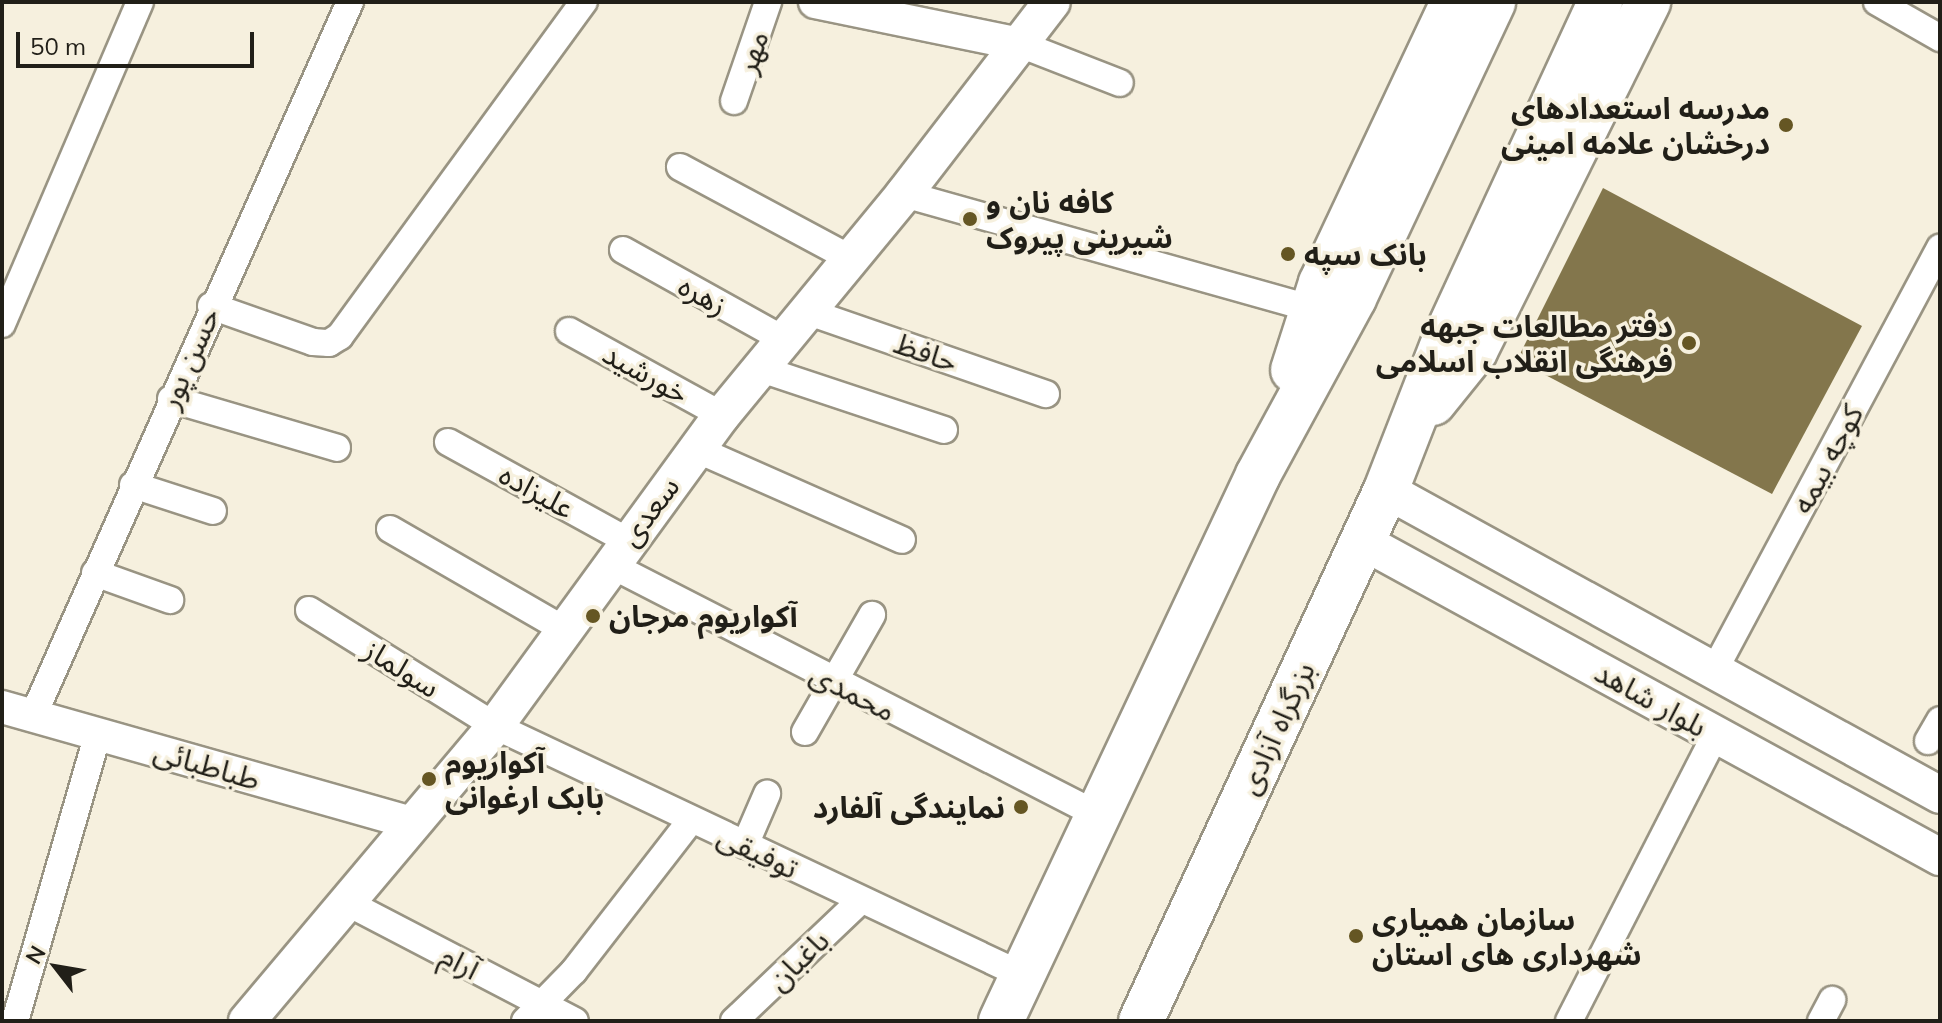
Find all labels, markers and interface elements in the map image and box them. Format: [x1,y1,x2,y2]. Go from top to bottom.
scale bar [20,16,258,66]
street label: مهر [728,26,776,78]
text: 50 m [30,31,86,61]
place label: مدرسه استعدادهای درخشان علامه امینی [1501,90,1770,160]
marker: مدرسه استعدادهای درخشان علامه امینی [1777,116,1795,134]
place label: کافه نان و شیرینی پیروک [986,184,1173,254]
marker: کافه نان و شیرینی پیروک [961,210,979,228]
place label: بانک سپه [1304,236,1427,272]
marker: بانک سپه [1279,245,1297,263]
street label: زهره [672,267,734,323]
street label: حسن پور [151,302,227,414]
place label: دفتر مطالعات جبهه فرهنگی انقلاب اسلامی [1376,308,1673,378]
street label: حافظ [890,324,962,380]
marker: دفتر مطالعات جبهه فرهنگی انقلاب اسلامی [1680,334,1698,352]
street label: خورشید [597,335,695,411]
street label: کوچه بیمه [1783,399,1871,519]
street label: علیزاده [493,456,581,526]
street label: سعدی [611,469,687,553]
place label: آکواریوم مرجان [609,598,798,634]
marker: آکواریوم مرجان [584,607,602,625]
street label: سولماز [357,631,447,705]
street label: بلوار شاهد [1589,654,1713,744]
street label: محمدی [804,655,902,729]
street label: بزرگراه آزادی [1230,656,1322,800]
street label: طباطبائی [150,733,264,797]
place label: آکواریوم بابک ارغوانی [445,744,604,814]
marker: آکواریوم بابک ارغوانی [420,770,438,788]
place label: نمایندگی آلفارد [813,789,1005,825]
marker: نمایندگی آلفارد [1012,798,1030,816]
street label: توفیقی [712,818,804,886]
place label: سازمان همیاری شهرداری های استان [1372,901,1641,972]
street label: باغبان [760,922,836,998]
north arrow [16,927,96,1007]
marker: سازمان همیاری شهرداری های استان [1347,927,1365,945]
street label: آرام [434,937,486,987]
text: N [19,940,52,969]

